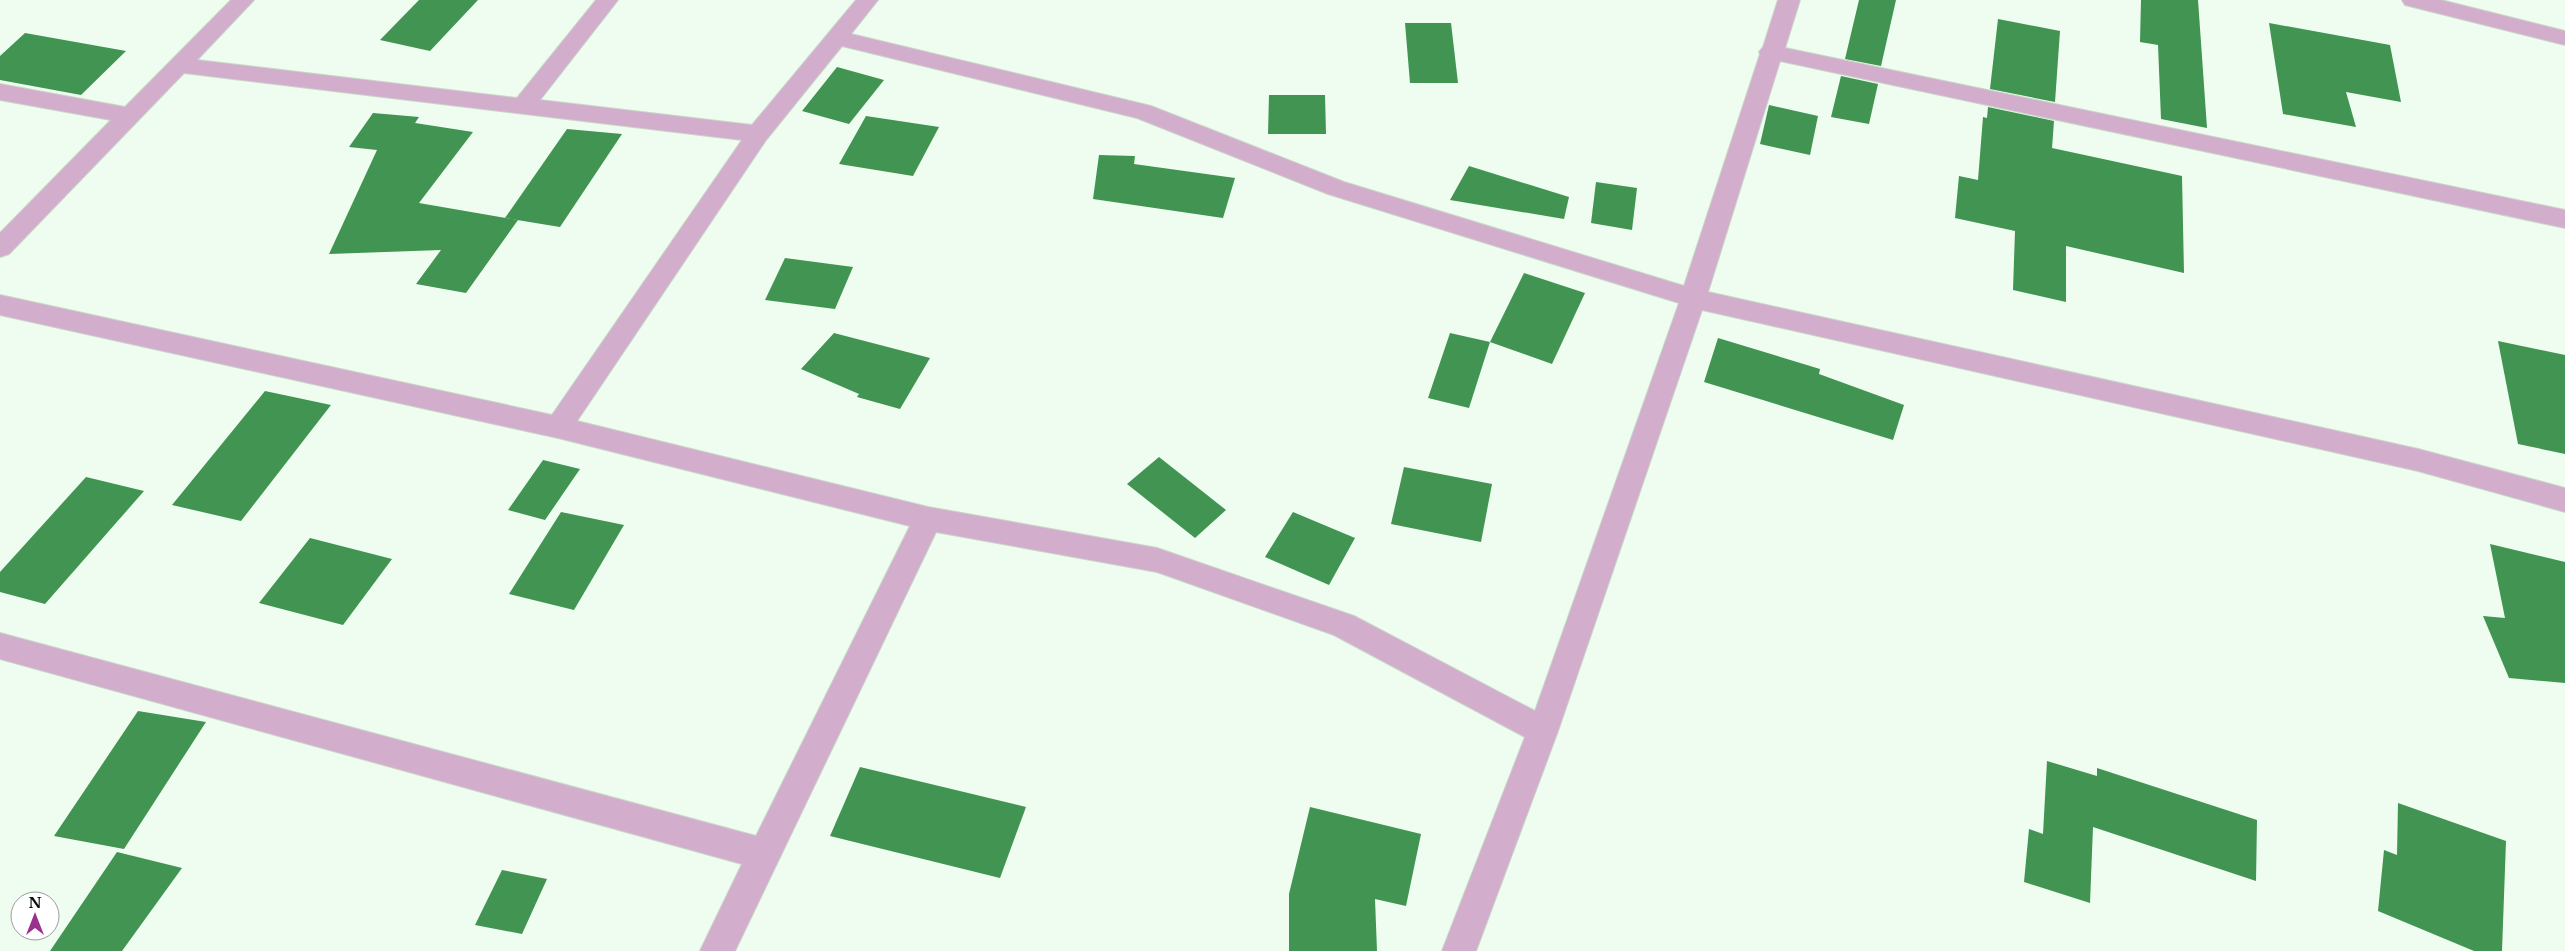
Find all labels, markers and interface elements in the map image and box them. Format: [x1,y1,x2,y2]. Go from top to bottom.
north arrow [10,891,60,941]
text: N [28,894,42,912]

